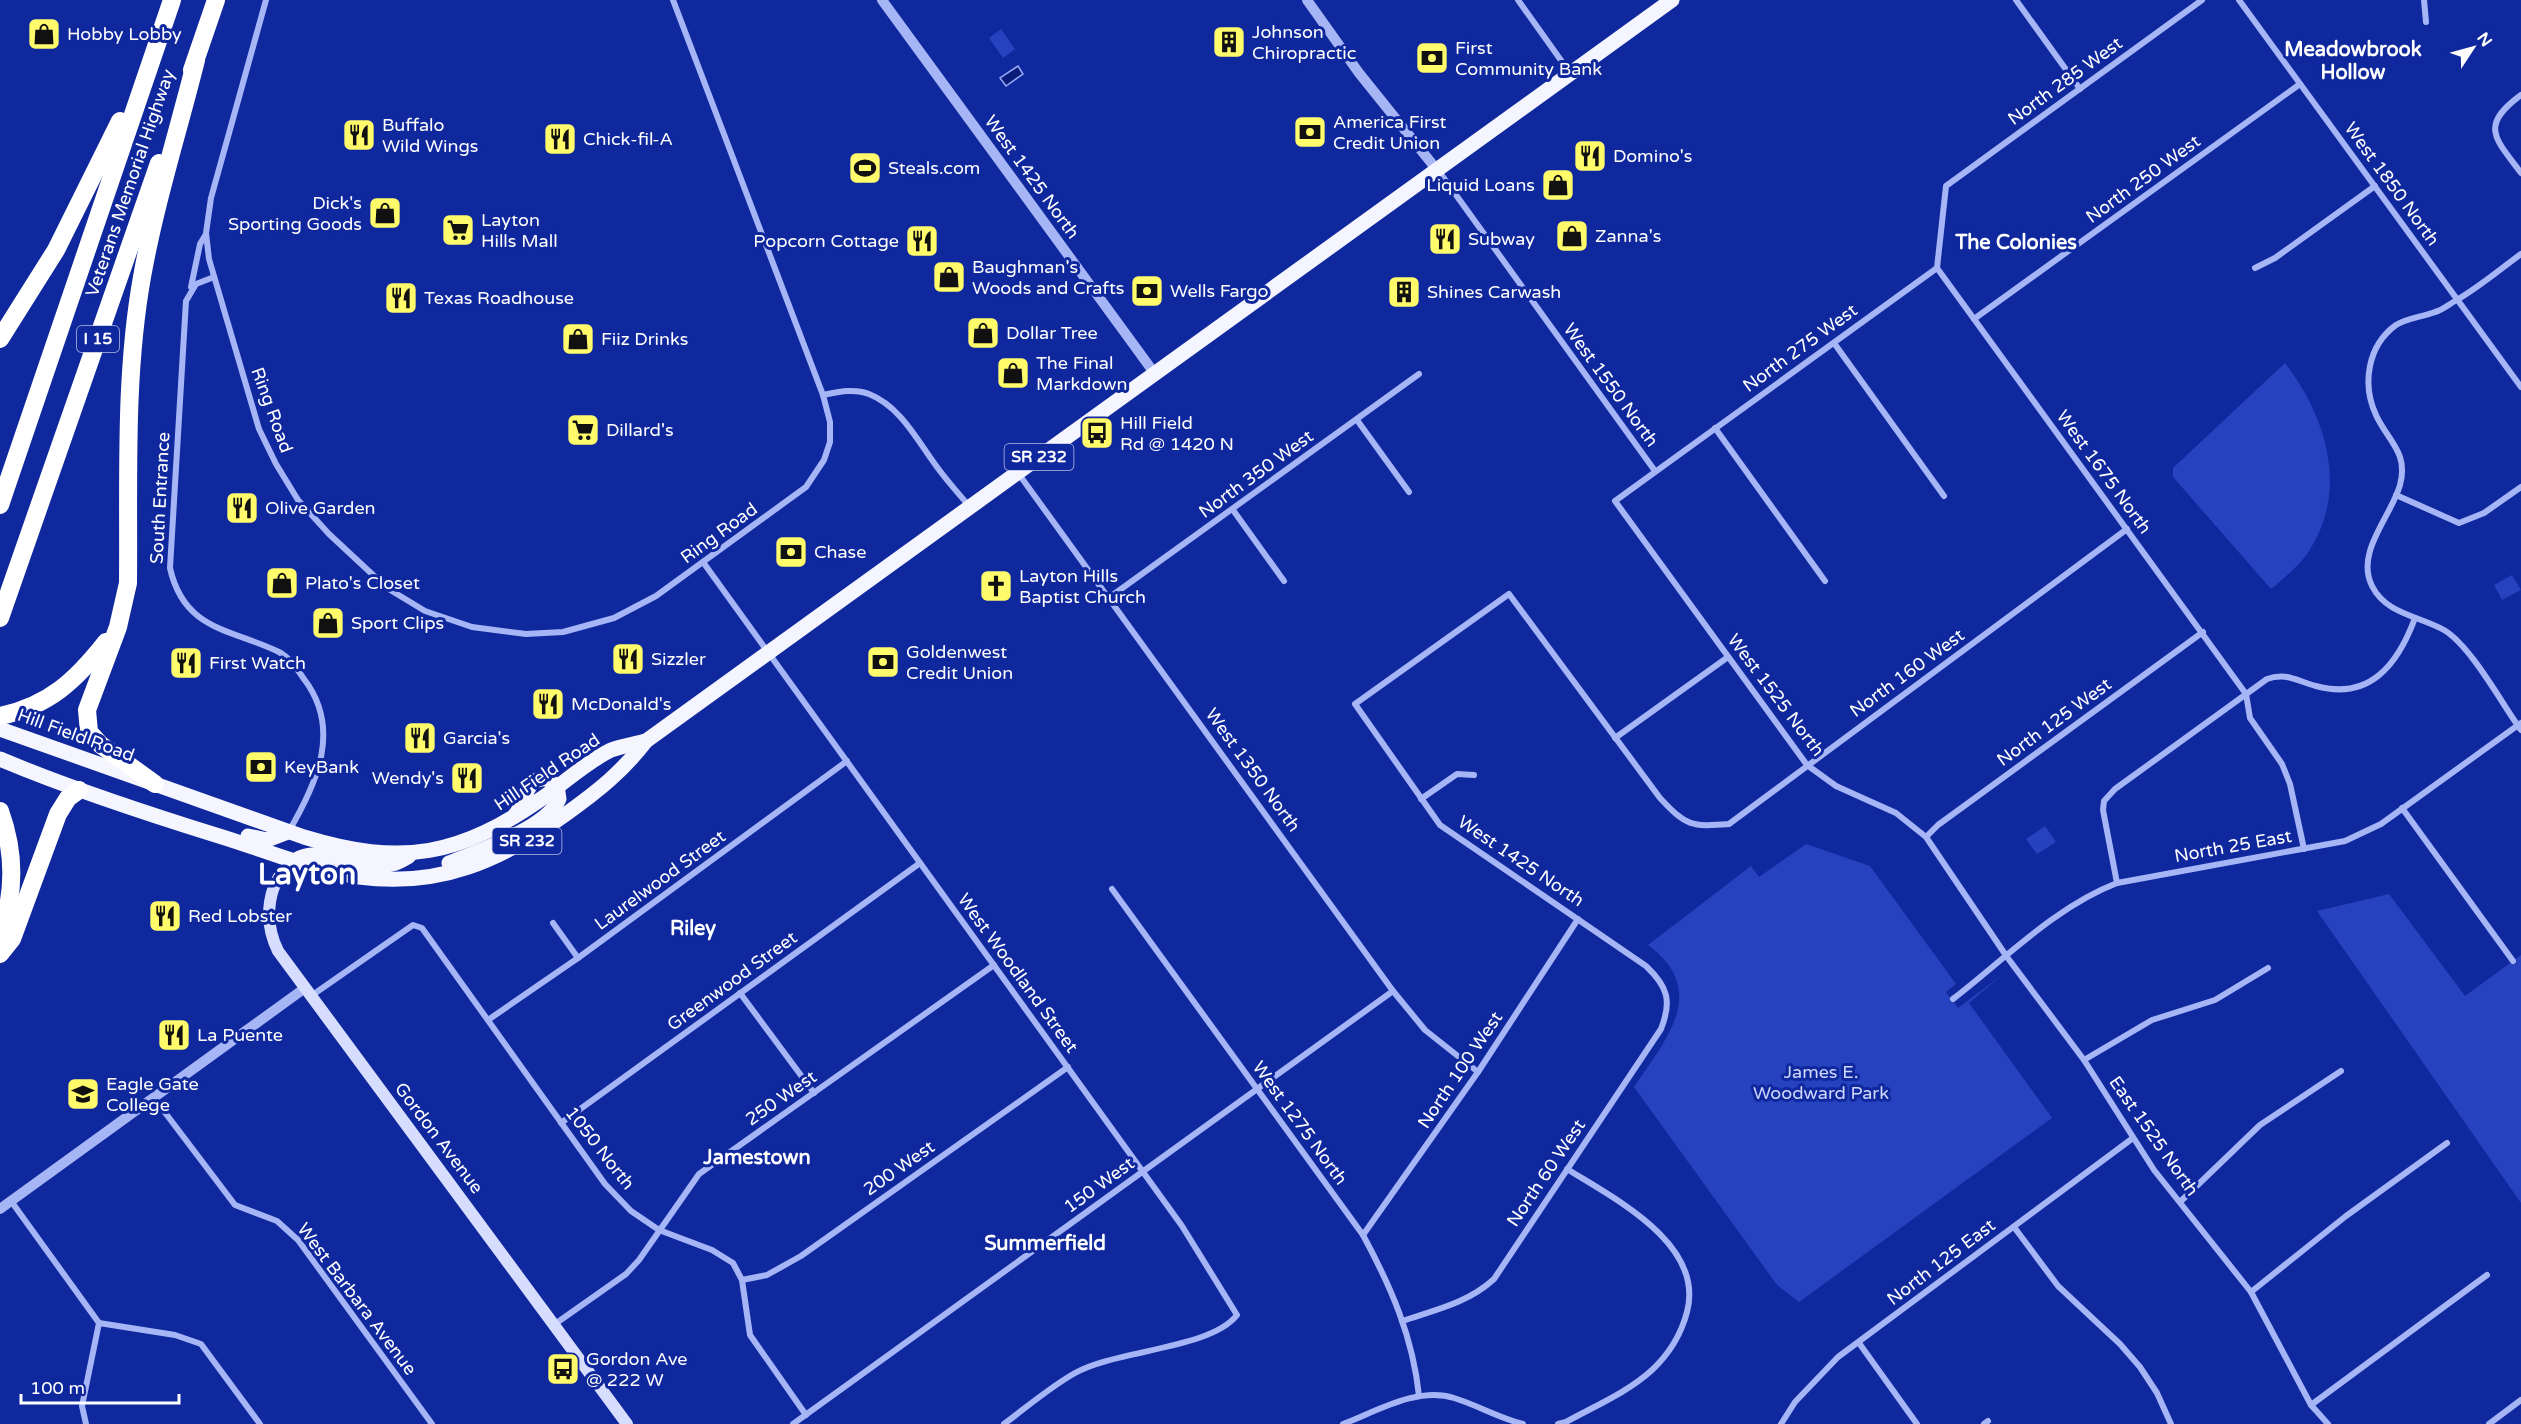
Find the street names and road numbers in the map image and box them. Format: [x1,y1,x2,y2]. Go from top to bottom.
street label: North 285 West [2003,32,2127,130]
street label: Veterans Memorial Highway [81,66,179,300]
street label: West 1425 North [980,111,1084,243]
street label: West 1850 North [2340,118,2444,250]
street label: North 250 West [2081,130,2205,228]
street label: North 275 West [1738,299,1862,397]
street label: West 1550 North [1559,319,1663,451]
road number: I 15 [77,326,119,352]
street label: Ring Road [246,364,298,456]
street label: West 1675 North [2052,406,2156,538]
street label: North 350 West [1194,425,1318,523]
street label: South Entrance [146,431,174,565]
road number: SR 232 [1004,444,1074,470]
street label: Ring Road [676,498,762,568]
street label: North 160 West [1845,624,1969,722]
street label: West 1525 North [1723,629,1829,761]
street label: North 125 West [1992,673,2116,771]
street label: Hill Field Road [15,704,137,766]
street label: West 1350 North [1201,704,1305,836]
street label: Hill Field Road [490,729,604,815]
street label: West 1425 North [1454,811,1588,911]
street label: Laurelwood Street [590,825,730,935]
street label: North 25 East [2173,825,2294,867]
road number: SR 232 [492,828,562,854]
street label: West Woodland Street [953,889,1083,1057]
street label: Greenwood Street [663,927,801,1035]
street label: North 100 West [1413,1007,1507,1133]
street label: West 1275 North [1248,1057,1352,1189]
street label: 250 West [741,1066,821,1130]
street label: East 1525 North [2104,1072,2204,1200]
street label: Gordon Avenue [390,1078,488,1198]
street label: 1050 North [561,1102,639,1194]
street label: North 60 West [1502,1115,1590,1231]
street label: 200 West [859,1136,939,1200]
street label: 150 West [1060,1152,1139,1218]
street label: North 125 East [1882,1214,2000,1310]
street label: West Barbara Avenue [293,1219,421,1379]

